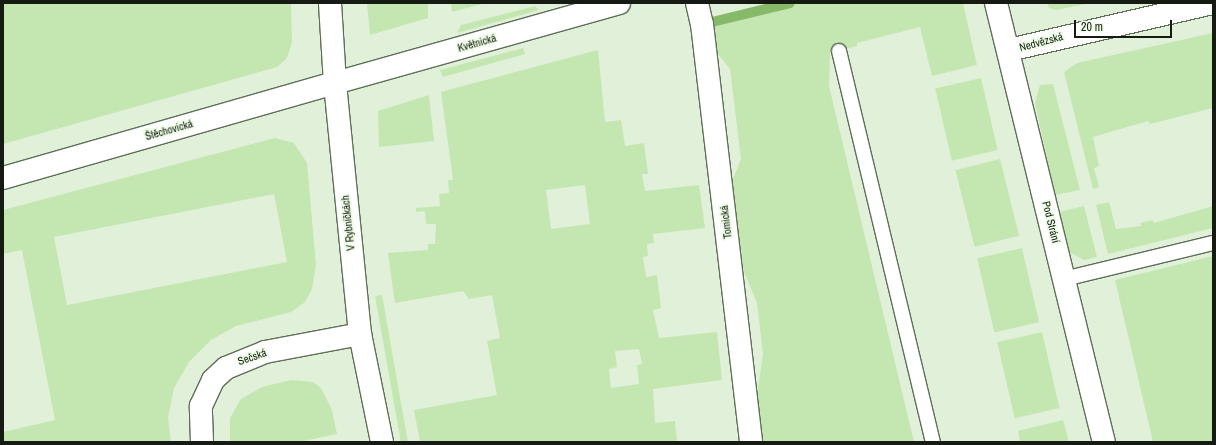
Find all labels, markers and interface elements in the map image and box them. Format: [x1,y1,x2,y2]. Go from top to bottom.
scale bar [1076,12,1174,38]
text: 20 m [1081,19,1103,35]
street label: Nedvězská [1018,30,1064,54]
street label: Květnická [456,31,498,55]
street label: Štěchovická [144,117,194,143]
street label: V Rybníčkách [339,195,357,251]
street label: Pod Strání [1039,200,1063,244]
street label: Tomická [717,205,735,239]
street label: Sečská [236,346,268,368]

